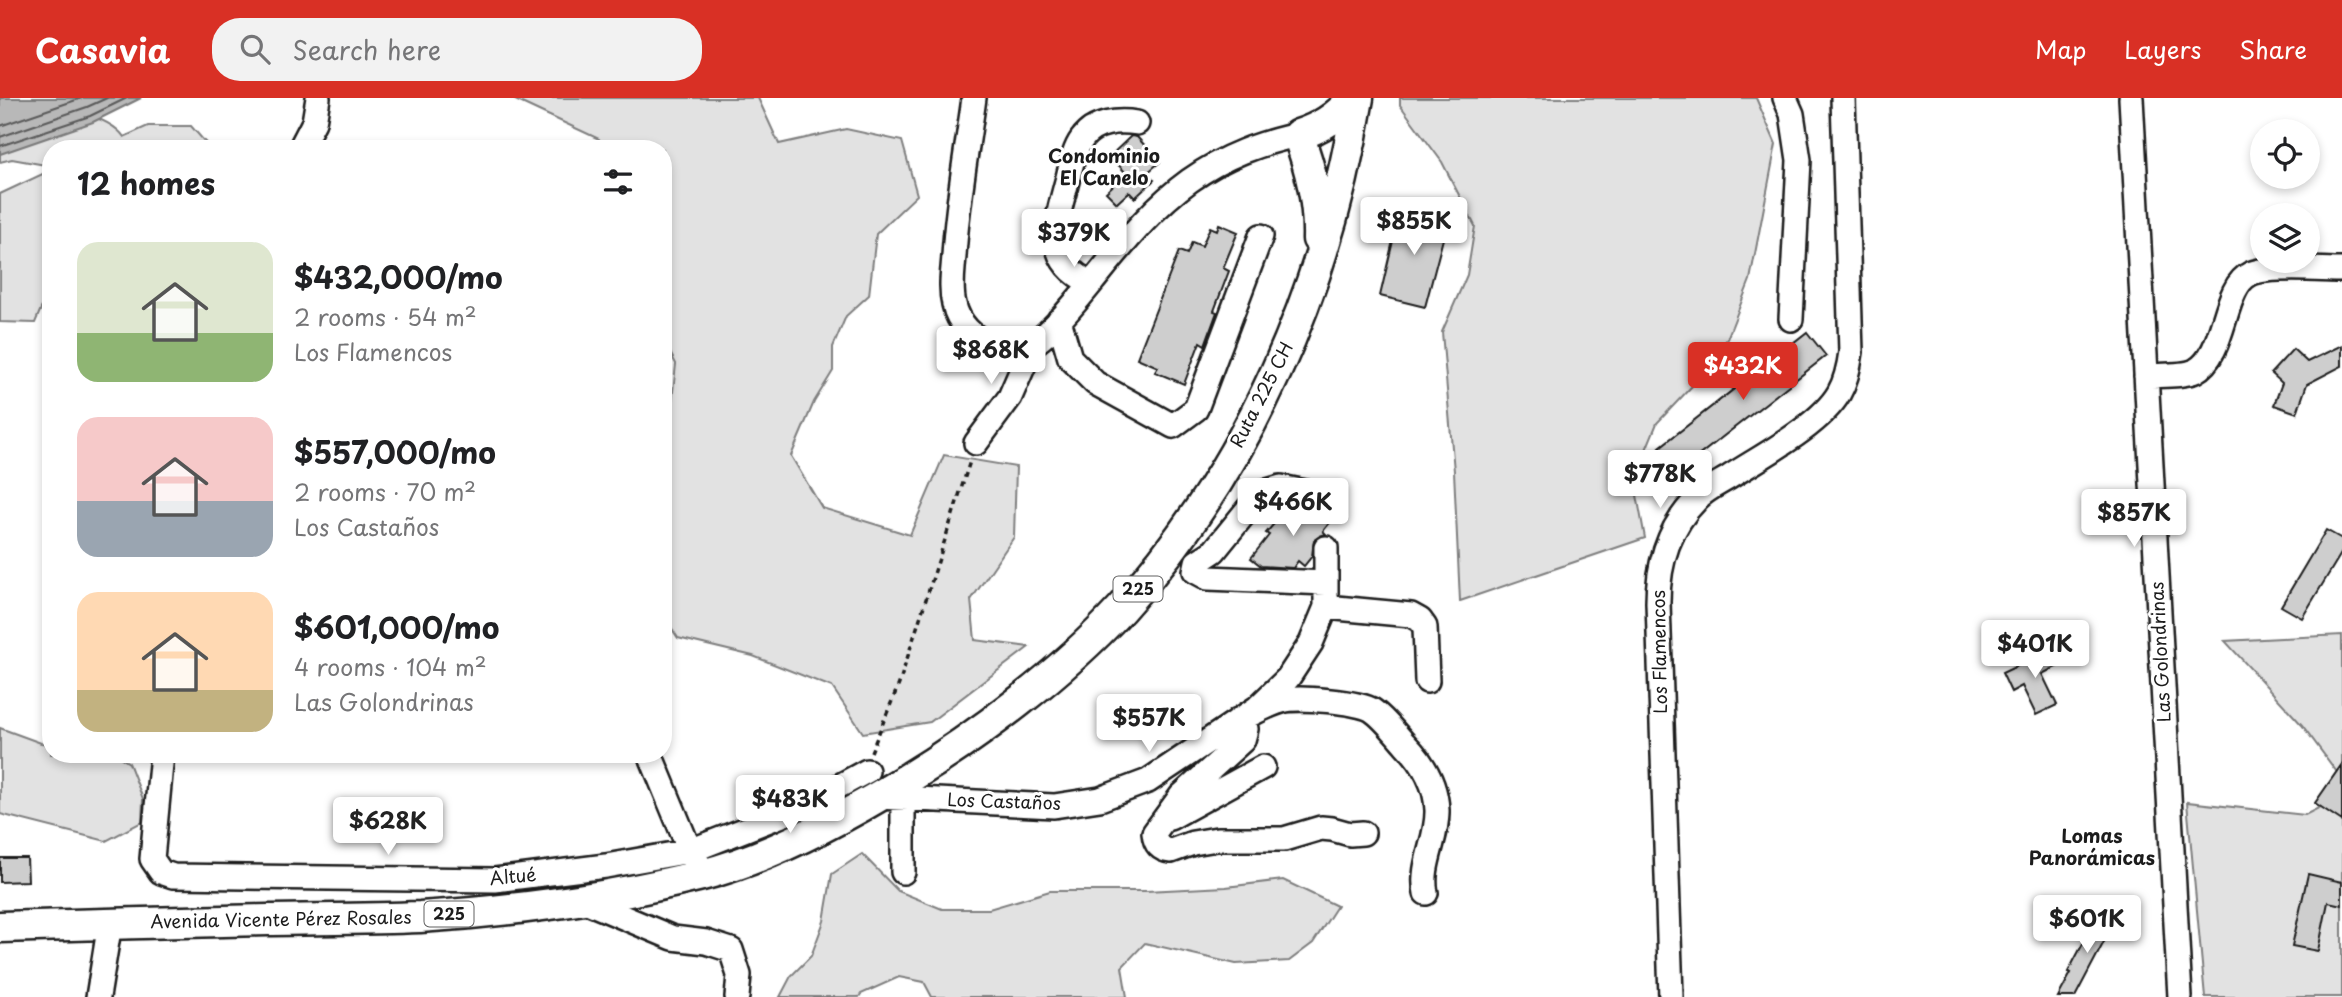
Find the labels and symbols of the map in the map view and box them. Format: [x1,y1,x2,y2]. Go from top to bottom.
district label: Condominio El Canelo [1048,141,1160,191]
pin: $855K [1365,198,1463,257]
pin: $379K [1025,209,1123,269]
pin: $868K [942,327,1040,386]
street label: Ruta 225 CH [1222,337,1299,452]
pin: $432K [1694,342,1792,402]
pin: $778K [1611,450,1709,510]
pin: $466K [1244,478,1342,538]
pin: $857K [2085,490,2183,549]
road number: 225 [1114,576,1162,602]
street label: Las Golondrinas [2142,581,2177,723]
street label: Los Flamencos [1644,590,1673,714]
pin: $401K [1986,620,2084,680]
pin: $557K [1100,694,1198,754]
pin: $483K [741,776,839,835]
street label: Los Castaños [947,785,1061,816]
pin: $628K [339,798,437,857]
district label: Lomas Panorámicas [2029,821,2155,871]
street label: Altué [488,860,537,891]
pin: $601K [2038,896,2136,955]
road number: 225 [424,902,474,926]
street label: Avenida Vicente Pérez Rosales [150,903,412,934]

